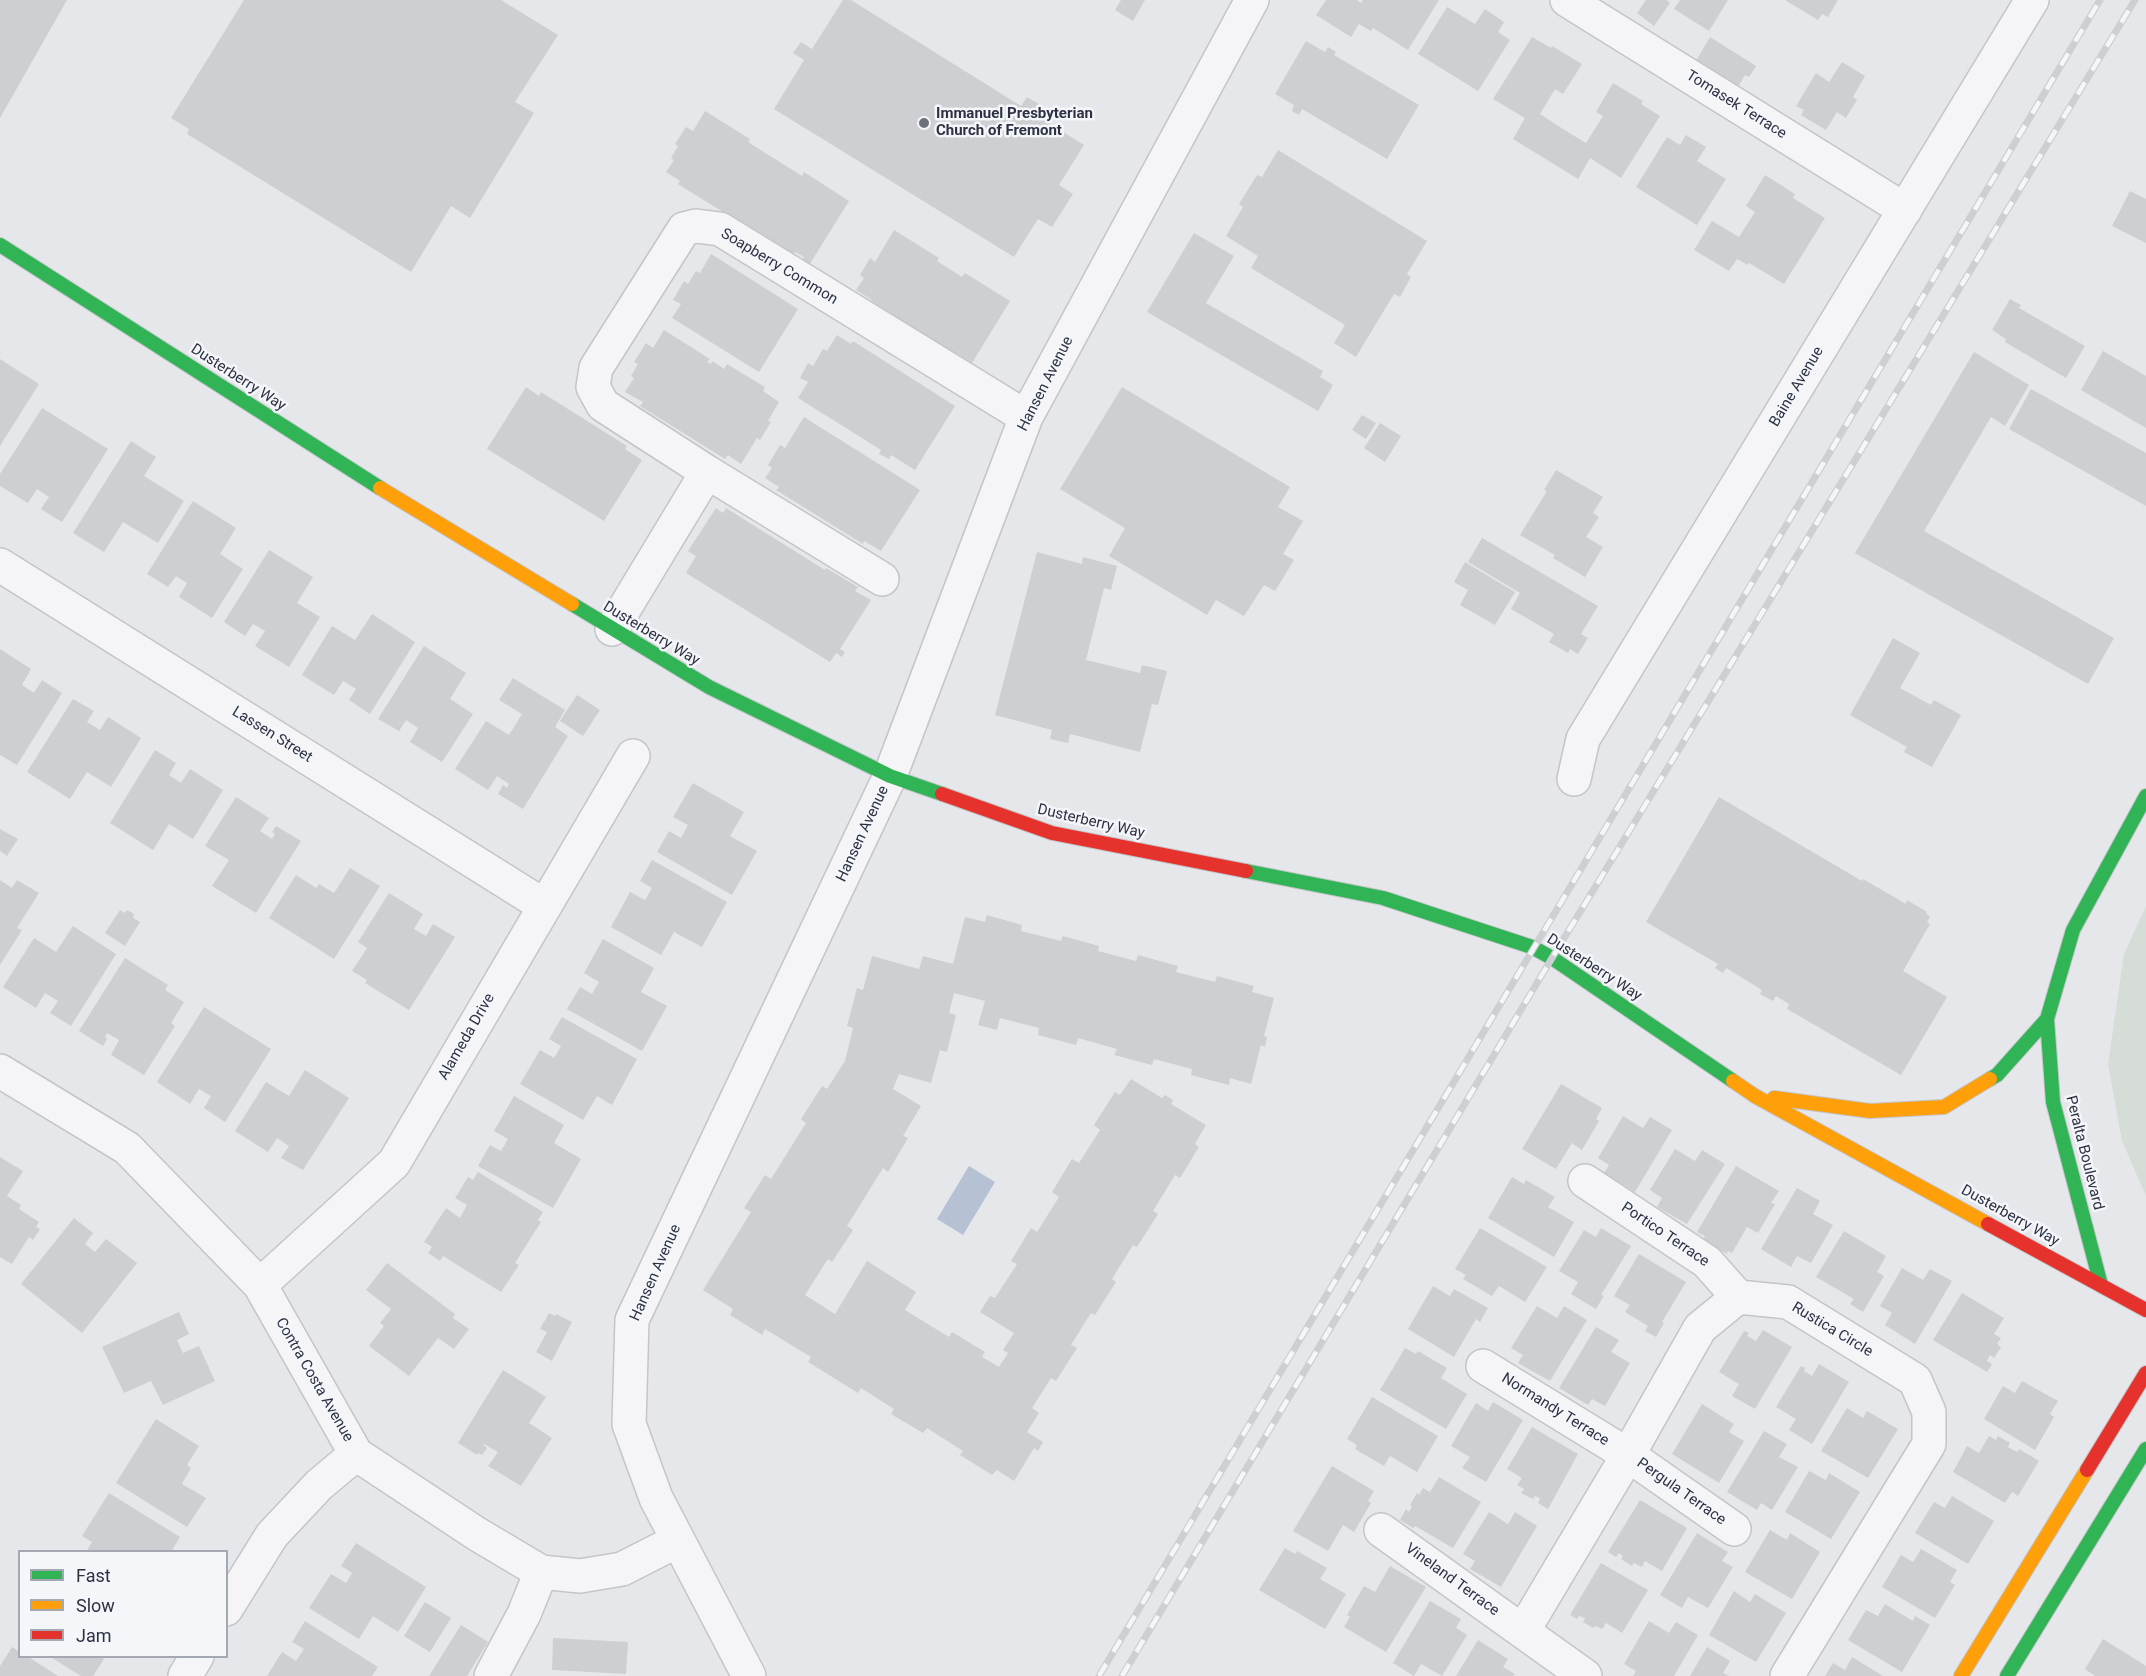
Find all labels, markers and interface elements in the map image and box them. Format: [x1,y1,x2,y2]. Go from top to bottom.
street label: Tomasek Terrace [1682,67,1790,143]
place label: Immanuel Presbyterian Church of Fremont [936,105,1093,140]
marker: Immanuel Presbyterian Church of Fremont [917,116,931,130]
street label: Soapberry Common [717,225,841,309]
street label: Hansen Avenue [1014,334,1078,434]
street label: Dusterberry Way [187,341,289,415]
street label: Baine Avenue [1766,344,1828,430]
street label: Dusterberry Way [599,598,703,670]
street label: Lassen Street [229,703,315,767]
street label: Hansen Avenue [833,783,893,885]
street label: Dusterberry Way [1036,801,1146,843]
street label: Dusterberry Way [1543,931,1645,1005]
street label: Alameda Drive [435,991,499,1083]
street label: Peralta Boulevard [2061,1094,2107,1212]
street label: Dusterberry Way [1958,1182,2062,1250]
street label: Portico Terrace [1618,1199,1712,1271]
street label: Hansen Avenue [627,1222,685,1324]
street label: Rustica Circle [1788,1299,1876,1361]
street label: Contra Costa Avenue [271,1315,357,1445]
street label: Normandy Terrace [1498,1370,1612,1450]
street label: Pergula Terrace [1633,1455,1729,1529]
street label: Vineland Terrace [1402,1540,1502,1620]
legend [18,1550,228,1658]
text: Fast [76,1565,111,1586]
text: Slow [76,1595,115,1616]
text: Jam [76,1625,112,1646]

